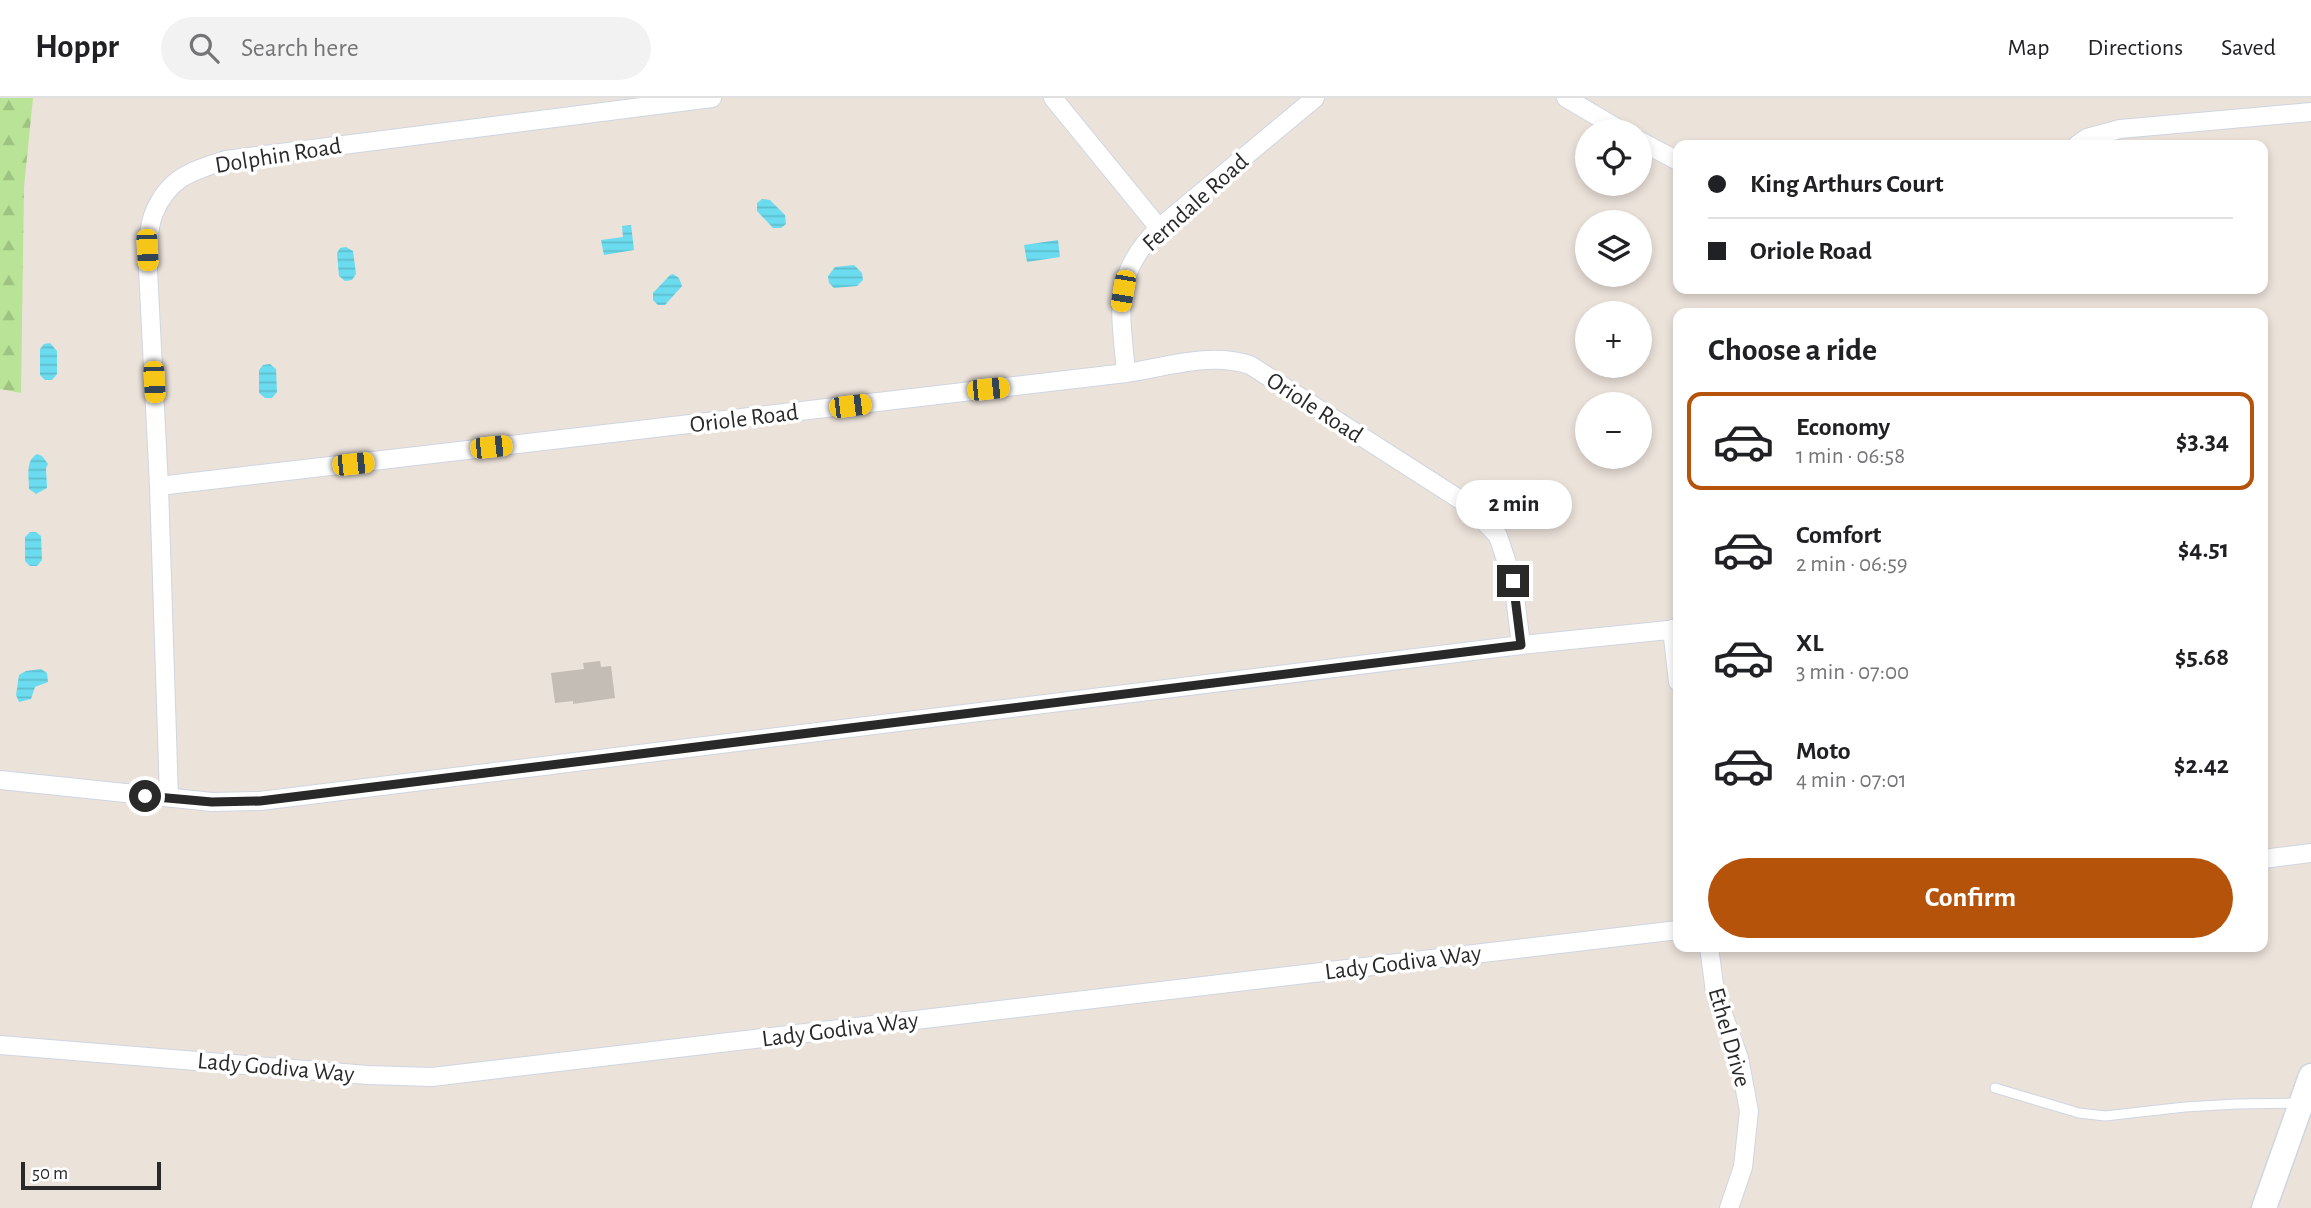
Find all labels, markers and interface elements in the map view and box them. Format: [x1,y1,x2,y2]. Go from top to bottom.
search box [161,17,651,80]
icon: search [185,29,223,67]
text: Hoppr [35,31,119,64]
text: Search here [241,35,359,61]
text: Map [2007,36,2049,60]
text: Directions [2087,36,2183,60]
text: Saved [2221,36,2276,60]
map controls [1575,119,1652,469]
button: locate [1575,119,1652,196]
street label: Dolphin Road [213,134,343,178]
street label: Ferndale Road [1138,149,1253,256]
text: King Arthurs Court [1750,171,1944,197]
button: layers [1575,210,1652,287]
car [136,228,159,272]
text: Oriole Road [1750,238,1872,264]
car [1110,268,1137,314]
button: + [1575,301,1652,378]
text: Choose a ride [1708,334,1877,366]
car [143,360,166,404]
street label: Oriole Road [1262,368,1367,448]
car [967,376,1010,402]
button: − [1575,392,1652,469]
car [828,393,873,419]
street label: Oriole Road [688,400,800,438]
icon: car [1712,410,1775,473]
text: Economy [1796,414,1890,440]
text: $3.34 [2176,428,2229,454]
car [470,434,513,460]
text: 1 min · 06:58 [1796,445,1905,468]
car [332,451,375,477]
callout: 2 min [1455,480,1571,528]
text: 2 min [1488,493,1540,516]
icon: car [1712,518,1775,581]
text: Comfort [1796,522,1881,548]
text: $4.51 [2178,536,2229,562]
text: 2 min · 06:59 [1796,553,1908,576]
route end [1497,565,1529,597]
icon: car [1712,626,1775,689]
text: XL [1796,630,1823,656]
text: $5.68 [2175,644,2229,670]
text: 3 min · 07:00 [1796,661,1909,684]
icon: car [1712,734,1775,797]
text: Moto [1796,738,1851,764]
text: $2.42 [2174,752,2229,778]
text: 4 min · 07:01 [1796,769,1907,792]
route start [129,780,161,812]
button: Confirm [1708,858,2233,938]
street label: Lady Godiva Way [1323,941,1483,985]
street label: Ethel Drive [1703,985,1755,1090]
street label: Lady Godiva Way [760,1008,920,1052]
street label: Lady Godiva Way [196,1049,355,1087]
scale bar [21,1159,161,1191]
text: 50 m [32,1164,68,1183]

